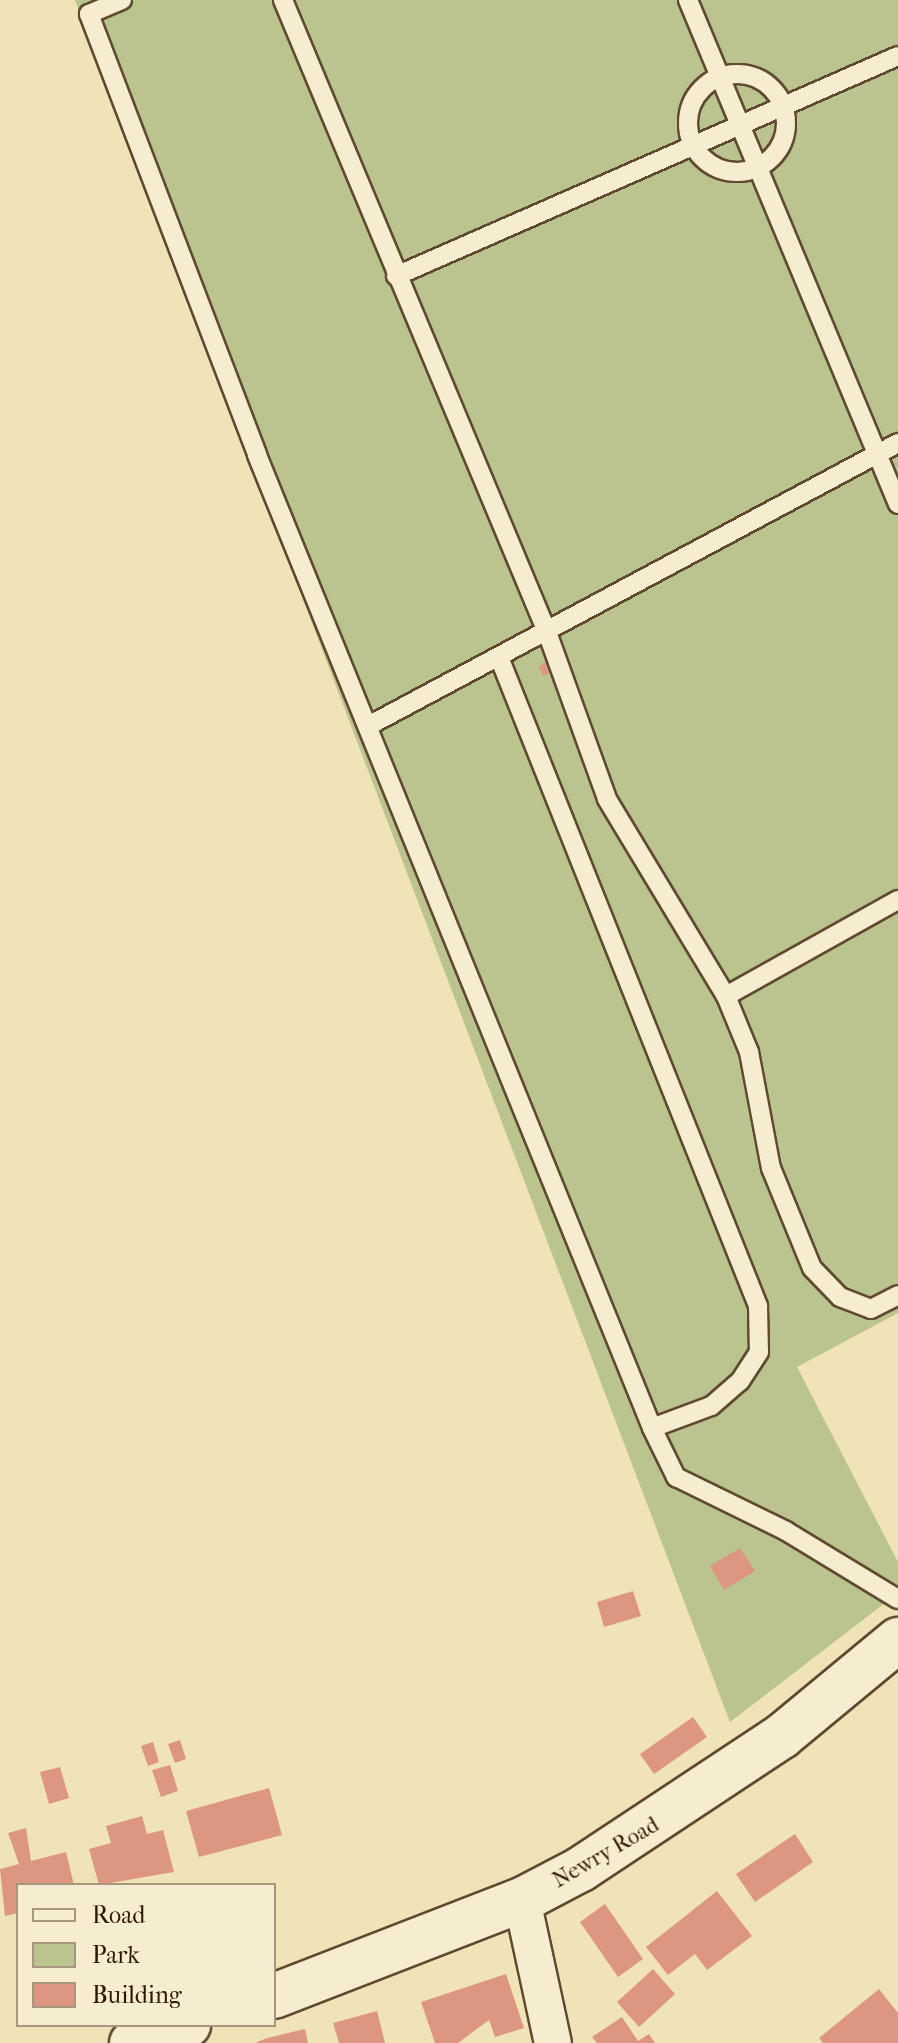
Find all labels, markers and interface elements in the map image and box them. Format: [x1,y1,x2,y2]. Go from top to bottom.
street label: Newry Road [548,1812,664,1894]
legend [16,1883,276,2027]
text: Road [92,1901,145,1929]
text: Park [92,1941,140,1969]
text: Building [92,1981,182,2009]

